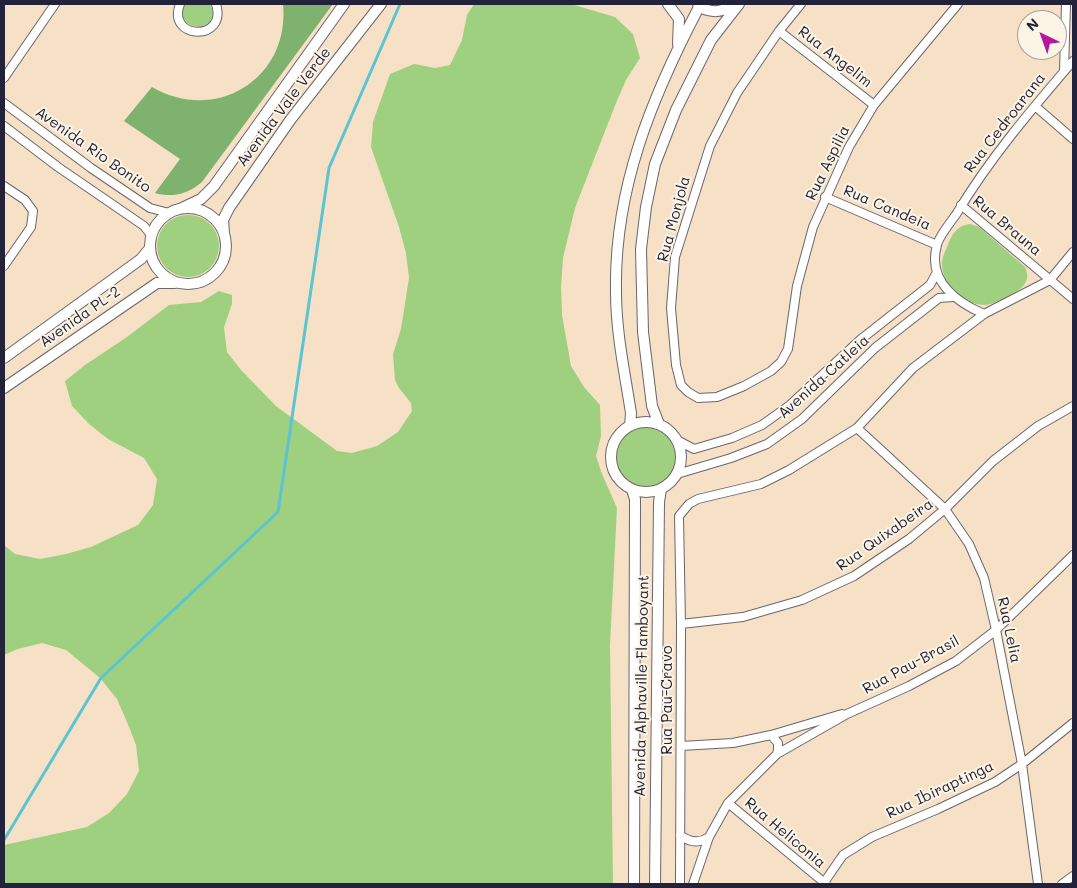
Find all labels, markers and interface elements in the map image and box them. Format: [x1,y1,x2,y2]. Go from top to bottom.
north arrow [1017,10,1067,60]
text: N [1022,14,1043,35]
street label: Rua Angelim [794,23,876,91]
street label: Avenida Vale Verde [233,44,335,170]
street label: Rua Cedroarana [960,69,1050,177]
street label: Avenida Rio Bonito [32,103,154,197]
street label: Rua Aspilia [802,123,854,203]
street label: Rua Monjola [654,174,694,264]
street label: Rua Candeia [841,182,933,234]
street label: Rua Brauna [969,192,1045,260]
street label: Avenida PL-2 [36,283,124,351]
street label: Avenida Catleia [775,331,873,423]
street label: Rua Quixabeira [833,495,937,575]
street label: Avenida Alphaville Flamboyant [631,575,653,797]
street label: Rua Lelia [993,595,1025,665]
street label: Rua Pau-Brasil [860,632,962,698]
street label: Rua Pau-Cravo [658,645,676,755]
street label: Rua Ibiraptinga [883,757,997,823]
street label: Rua Heliconia [741,794,829,872]

